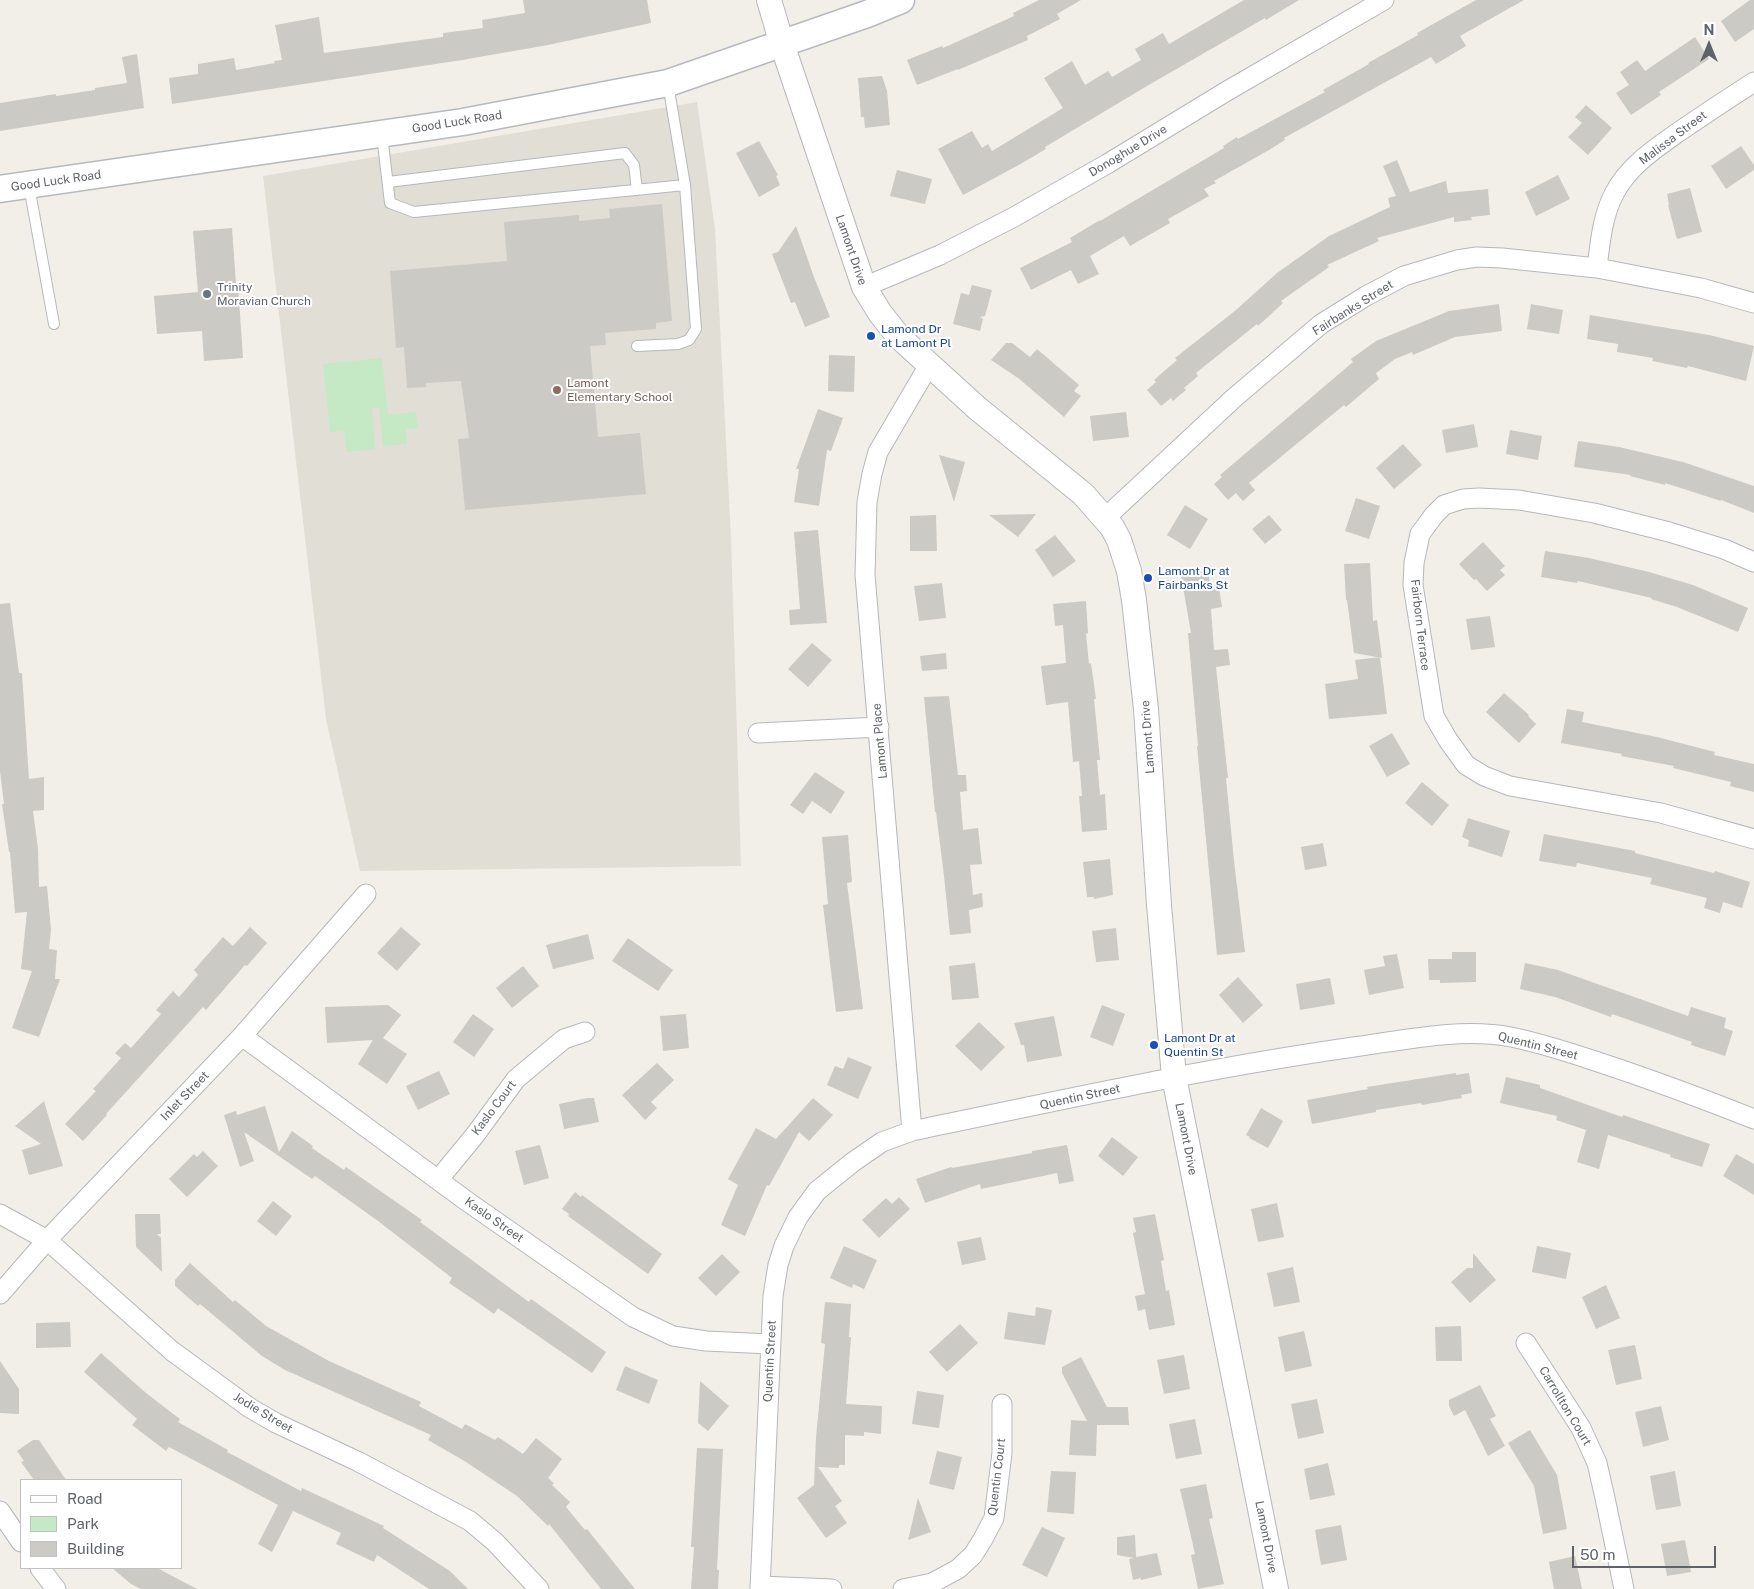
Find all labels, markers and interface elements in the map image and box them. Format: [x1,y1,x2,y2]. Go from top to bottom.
north arrow [1684,20,1734,70]
text: N [1704,22,1714,38]
street label: Good Luck Road [411,108,503,136]
street label: Malissa Street [1637,108,1709,168]
street label: Donoghue Drive [1086,122,1170,180]
street label: Good Luck Road [10,168,102,194]
street label: Lamont Drive [832,213,870,287]
street label: Fairbanks Street [1310,277,1396,339]
place label: Trinity Moravian Church [217,280,311,308]
marker: Trinity Moravian Church [201,288,213,300]
place label: Lamond Dr at Lamont Pl [881,322,951,350]
marker: Lamond Dr at Lamont Pl [865,330,877,342]
place label: Lamont Elementary School [567,376,672,404]
marker: Lamont Elementary School [551,384,563,396]
place label: Lamont Dr at Fairbanks St [1158,564,1230,592]
marker: Lamont Dr at Fairbanks St [1142,572,1154,584]
street label: Fairborn Terrace [1407,578,1433,672]
street label: Lamont Drive [1138,700,1158,774]
street label: Lamont Place [870,703,890,779]
street label: Quentin Street [1496,1029,1580,1063]
place label: Lamont Dr at Quentin St [1164,1031,1236,1059]
marker: Lamont Dr at Quentin St [1148,1039,1160,1051]
street label: Inlet Street [158,1068,212,1124]
street label: Kaslo Court [469,1078,519,1138]
street label: Quentin Street [1038,1081,1122,1113]
street label: Lamont Drive [1172,1102,1200,1176]
street label: Kaslo Street [462,1194,526,1246]
street label: Quentin Street [761,1320,779,1402]
street label: Carrollton Court [1536,1364,1594,1448]
street label: Jodie Street [231,1390,295,1436]
street label: Quentin Court [985,1437,1009,1517]
legend [20,1479,182,1569]
text: Road [67,1490,103,1507]
street label: Lamont Drive [1252,1500,1280,1574]
text: Park [67,1515,99,1532]
scale bar [1574,1536,1718,1568]
text: Building [67,1540,125,1557]
text: 50 m [1580,1546,1615,1563]

